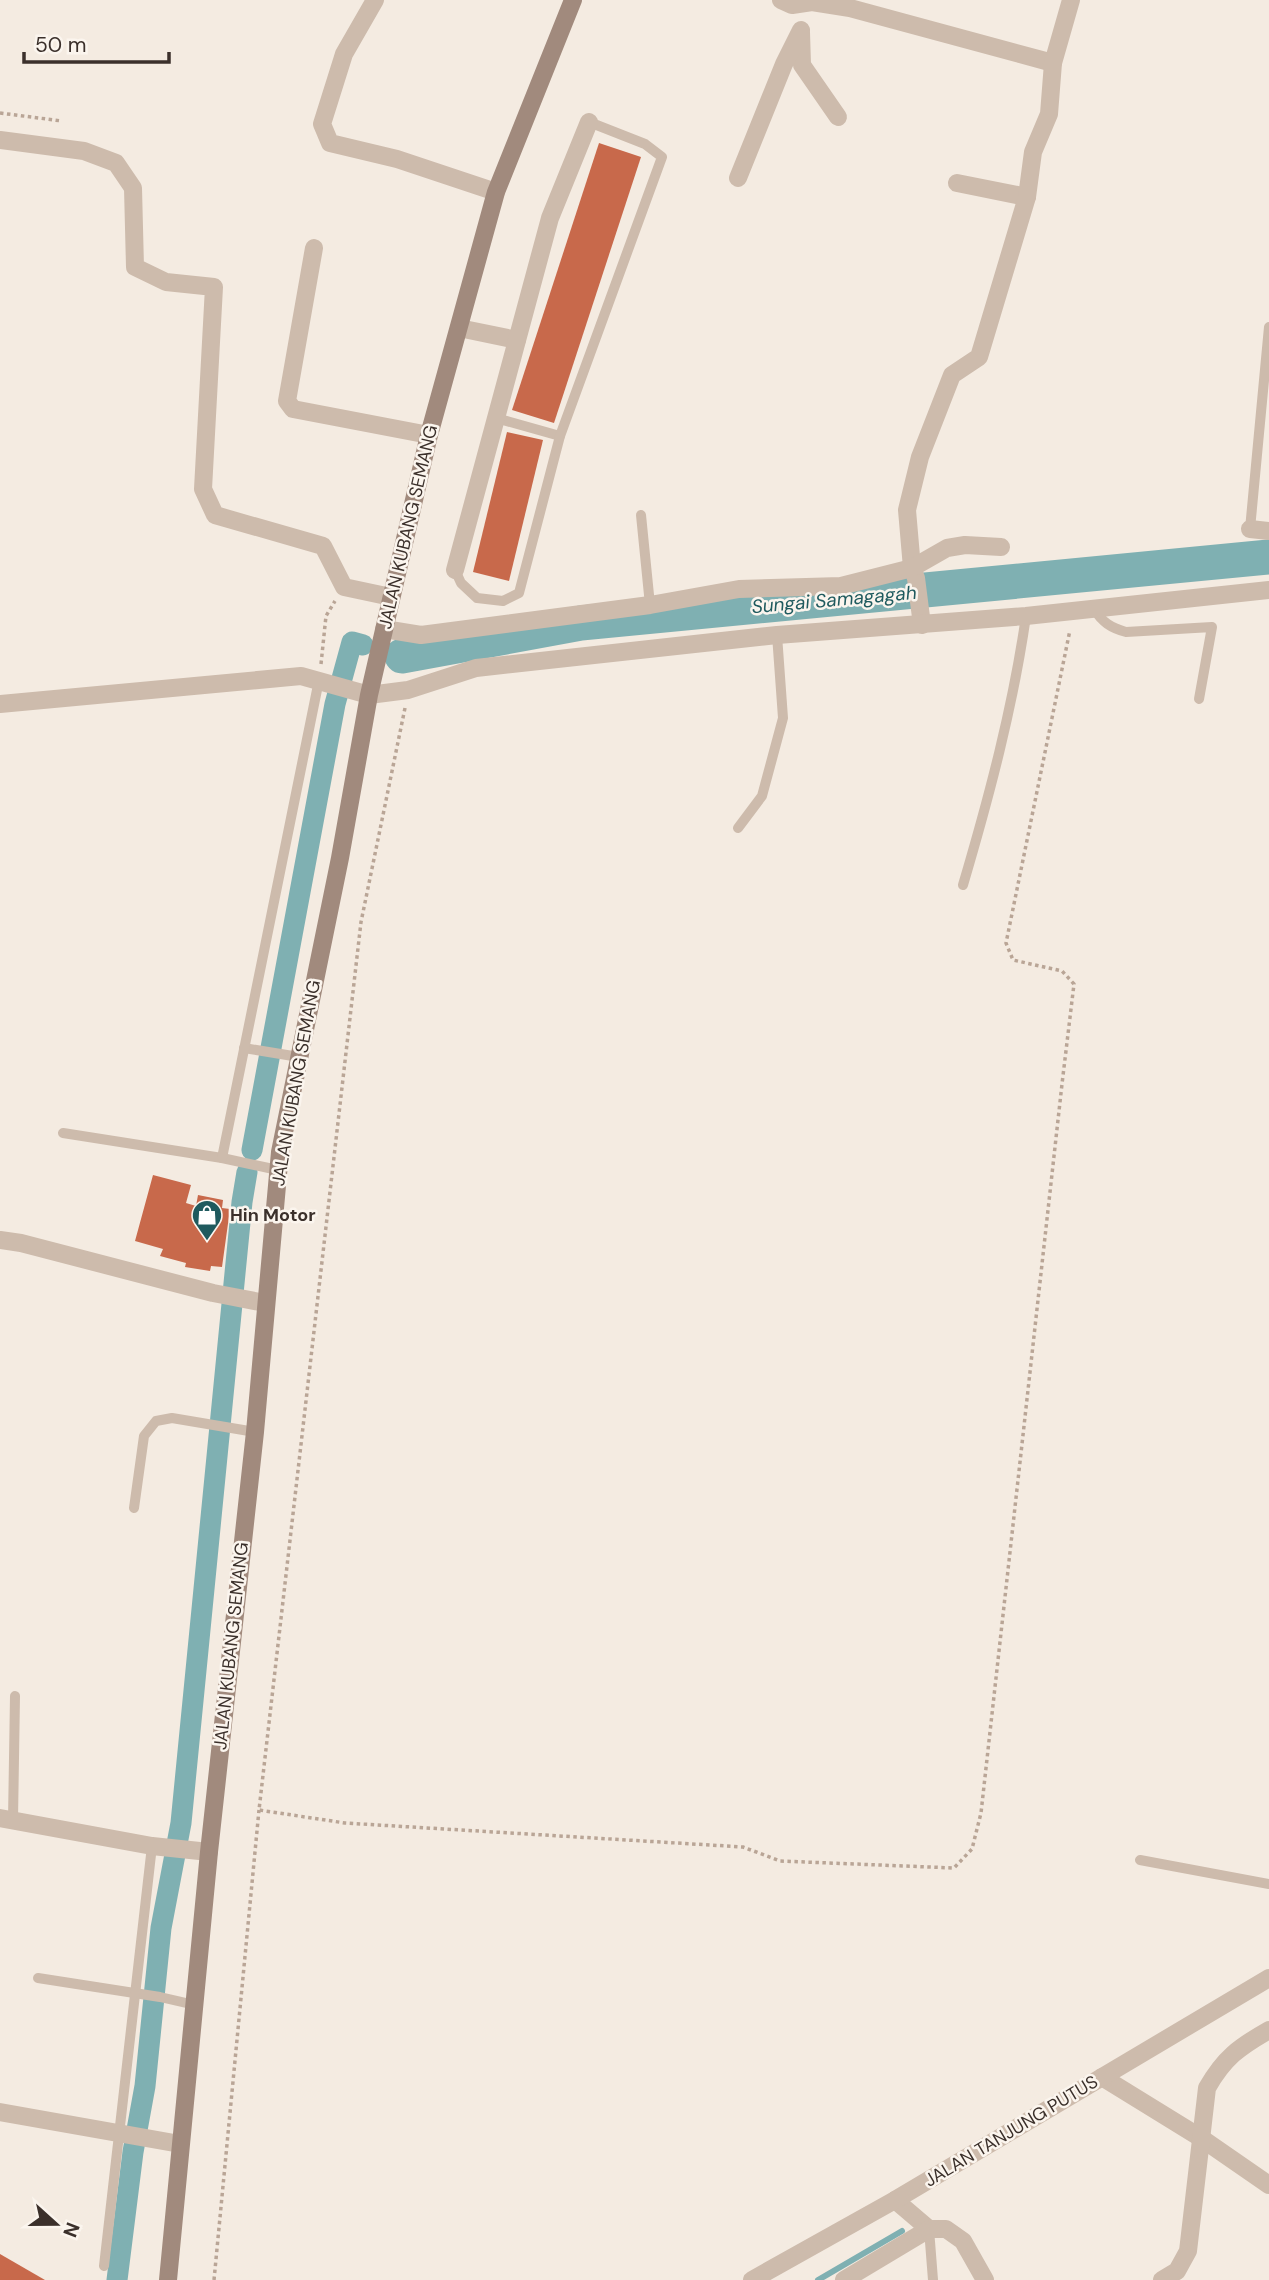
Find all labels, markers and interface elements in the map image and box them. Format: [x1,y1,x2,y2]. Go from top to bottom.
scale bar [24,21,170,65]
text: 50 m [35,31,86,59]
street label: JALAN KUBANG SEMANG [373,423,443,631]
water label: Sungai Samagagah [750,580,918,619]
street label: JALAN KUBANG SEMANG [266,978,326,1188]
shop icon: Hin Motor [190,1198,224,1242]
place label: Hin Motor [230,1203,316,1227]
street label: JALAN KUBANG SEMANG [208,1541,254,1751]
street label: JALAN TANJUNG PUTUS [920,2070,1102,2192]
north arrow [21,2189,91,2259]
text: N [57,2219,86,2241]

